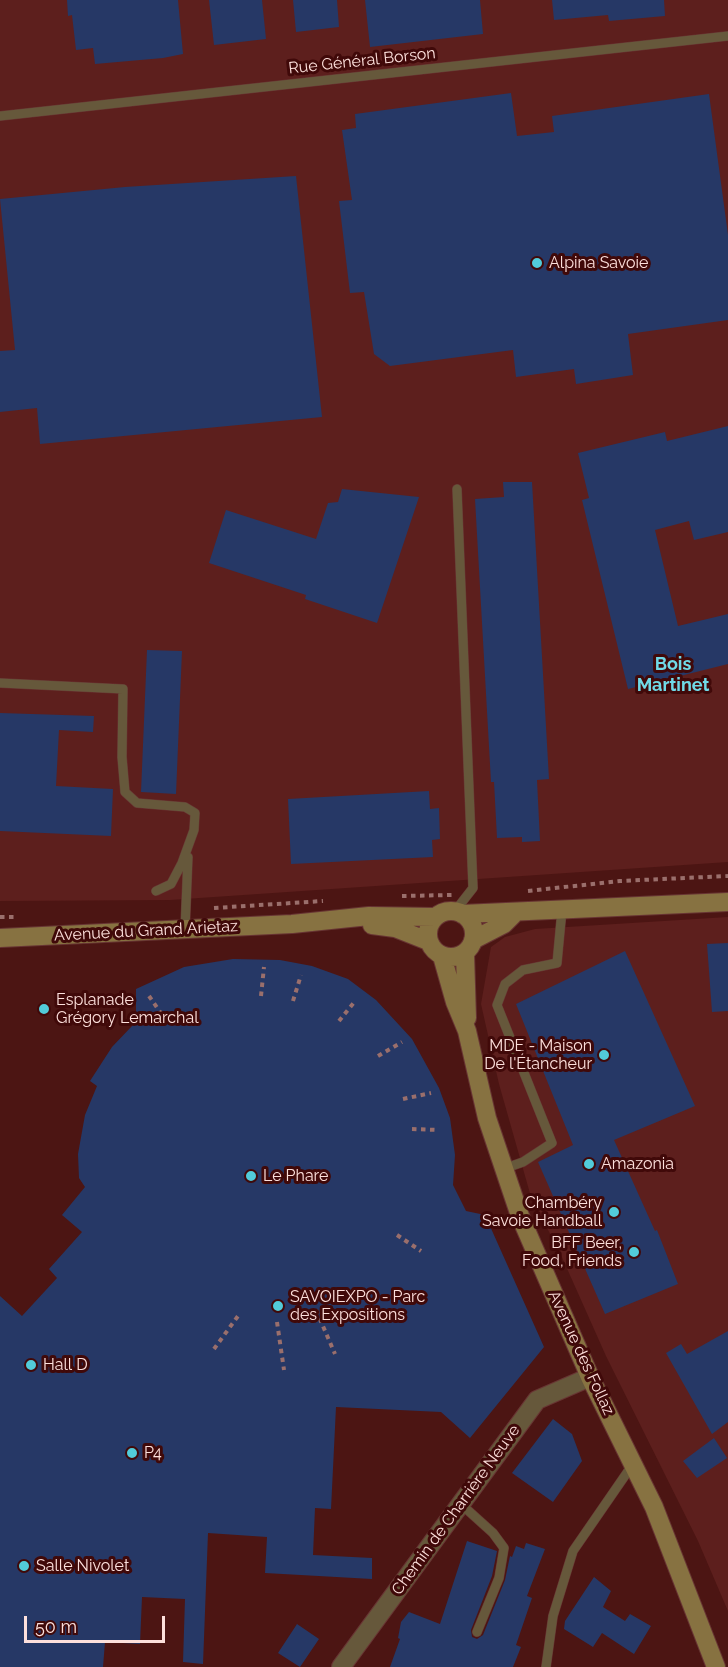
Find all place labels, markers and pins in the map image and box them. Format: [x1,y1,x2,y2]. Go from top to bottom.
place label: Alpina Savoie [549,253,648,273]
marker: Alpina Savoie [530,256,544,270]
place label: Esplanade Grégory Lemarchal [56,990,198,1028]
marker: Esplanade Grégory Lemarchal [37,1002,51,1016]
place label: MDE - Maison De l'Étancheur [484,1036,592,1074]
marker: MDE - Maison De l'Étancheur [597,1048,611,1062]
place label: Amazonia [601,1154,674,1174]
marker: Amazonia [582,1157,596,1171]
place label: Le Phare [263,1166,328,1186]
marker: Le Phare [244,1169,258,1183]
place label: Chambéry Savoie Handball [482,1193,602,1231]
marker: Chambéry Savoie Handball [607,1205,621,1219]
place label: BFF Beer, Food, Friends [522,1233,622,1271]
marker: BFF Beer, Food, Friends [627,1245,641,1259]
place label: SAVOIEXPO - Parc des Expositions [290,1287,425,1325]
marker: SAVOIEXPO - Parc des Expositions [271,1299,285,1313]
place label: Hall D [43,1355,88,1375]
marker: Hall D [24,1358,38,1372]
place label: P4 [144,1443,162,1463]
marker: P4 [125,1446,139,1460]
place label: Salle Nivolet [36,1556,129,1576]
marker: Salle Nivolet [17,1559,31,1573]

